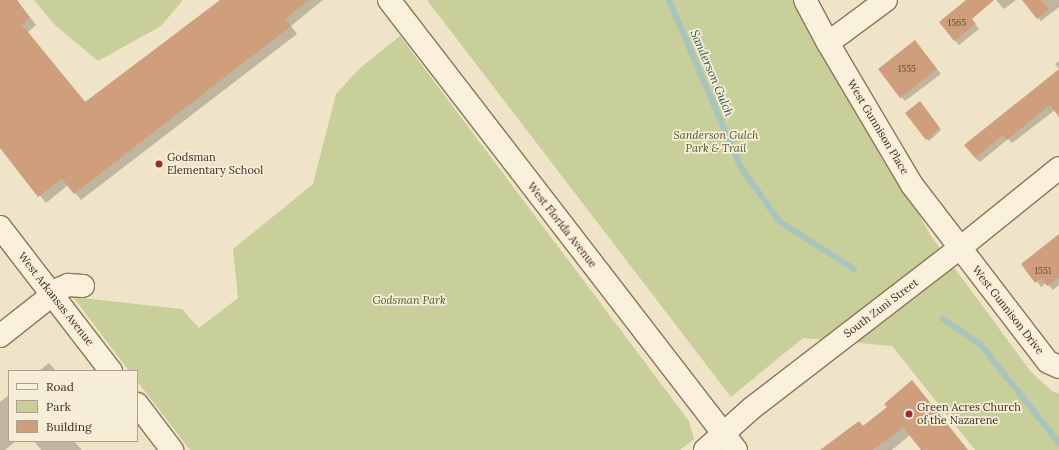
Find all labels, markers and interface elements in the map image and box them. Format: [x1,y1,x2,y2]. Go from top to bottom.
house number: 1565 [948,18,966,28]
water label: Sanderson Gulch [687,28,737,118]
house number: 1555 [898,64,916,74]
street label: West Gunnison Place [844,77,912,177]
park label: Sanderson Gulch Park & Trail [674,129,758,155]
place label: Godsman Elementary School [167,151,263,177]
marker: Godsman Elementary School [154,159,164,169]
street label: West Florida Avenue [525,180,599,270]
street label: West Arkansas Avenue [15,250,97,348]
street label: West Gunnison Drive [969,263,1047,357]
house number: 1551 [1035,266,1051,276]
street label: South Zuni Street [841,276,921,340]
park label: Godsman Park [372,293,446,307]
legend [8,370,138,442]
text: Road [46,379,74,394]
text: Park [46,399,71,414]
place label: Green Acres Church of the Nazarene [917,401,1021,427]
marker: Green Acres Church of the Nazarene [904,409,914,419]
text: Building [46,419,92,434]

